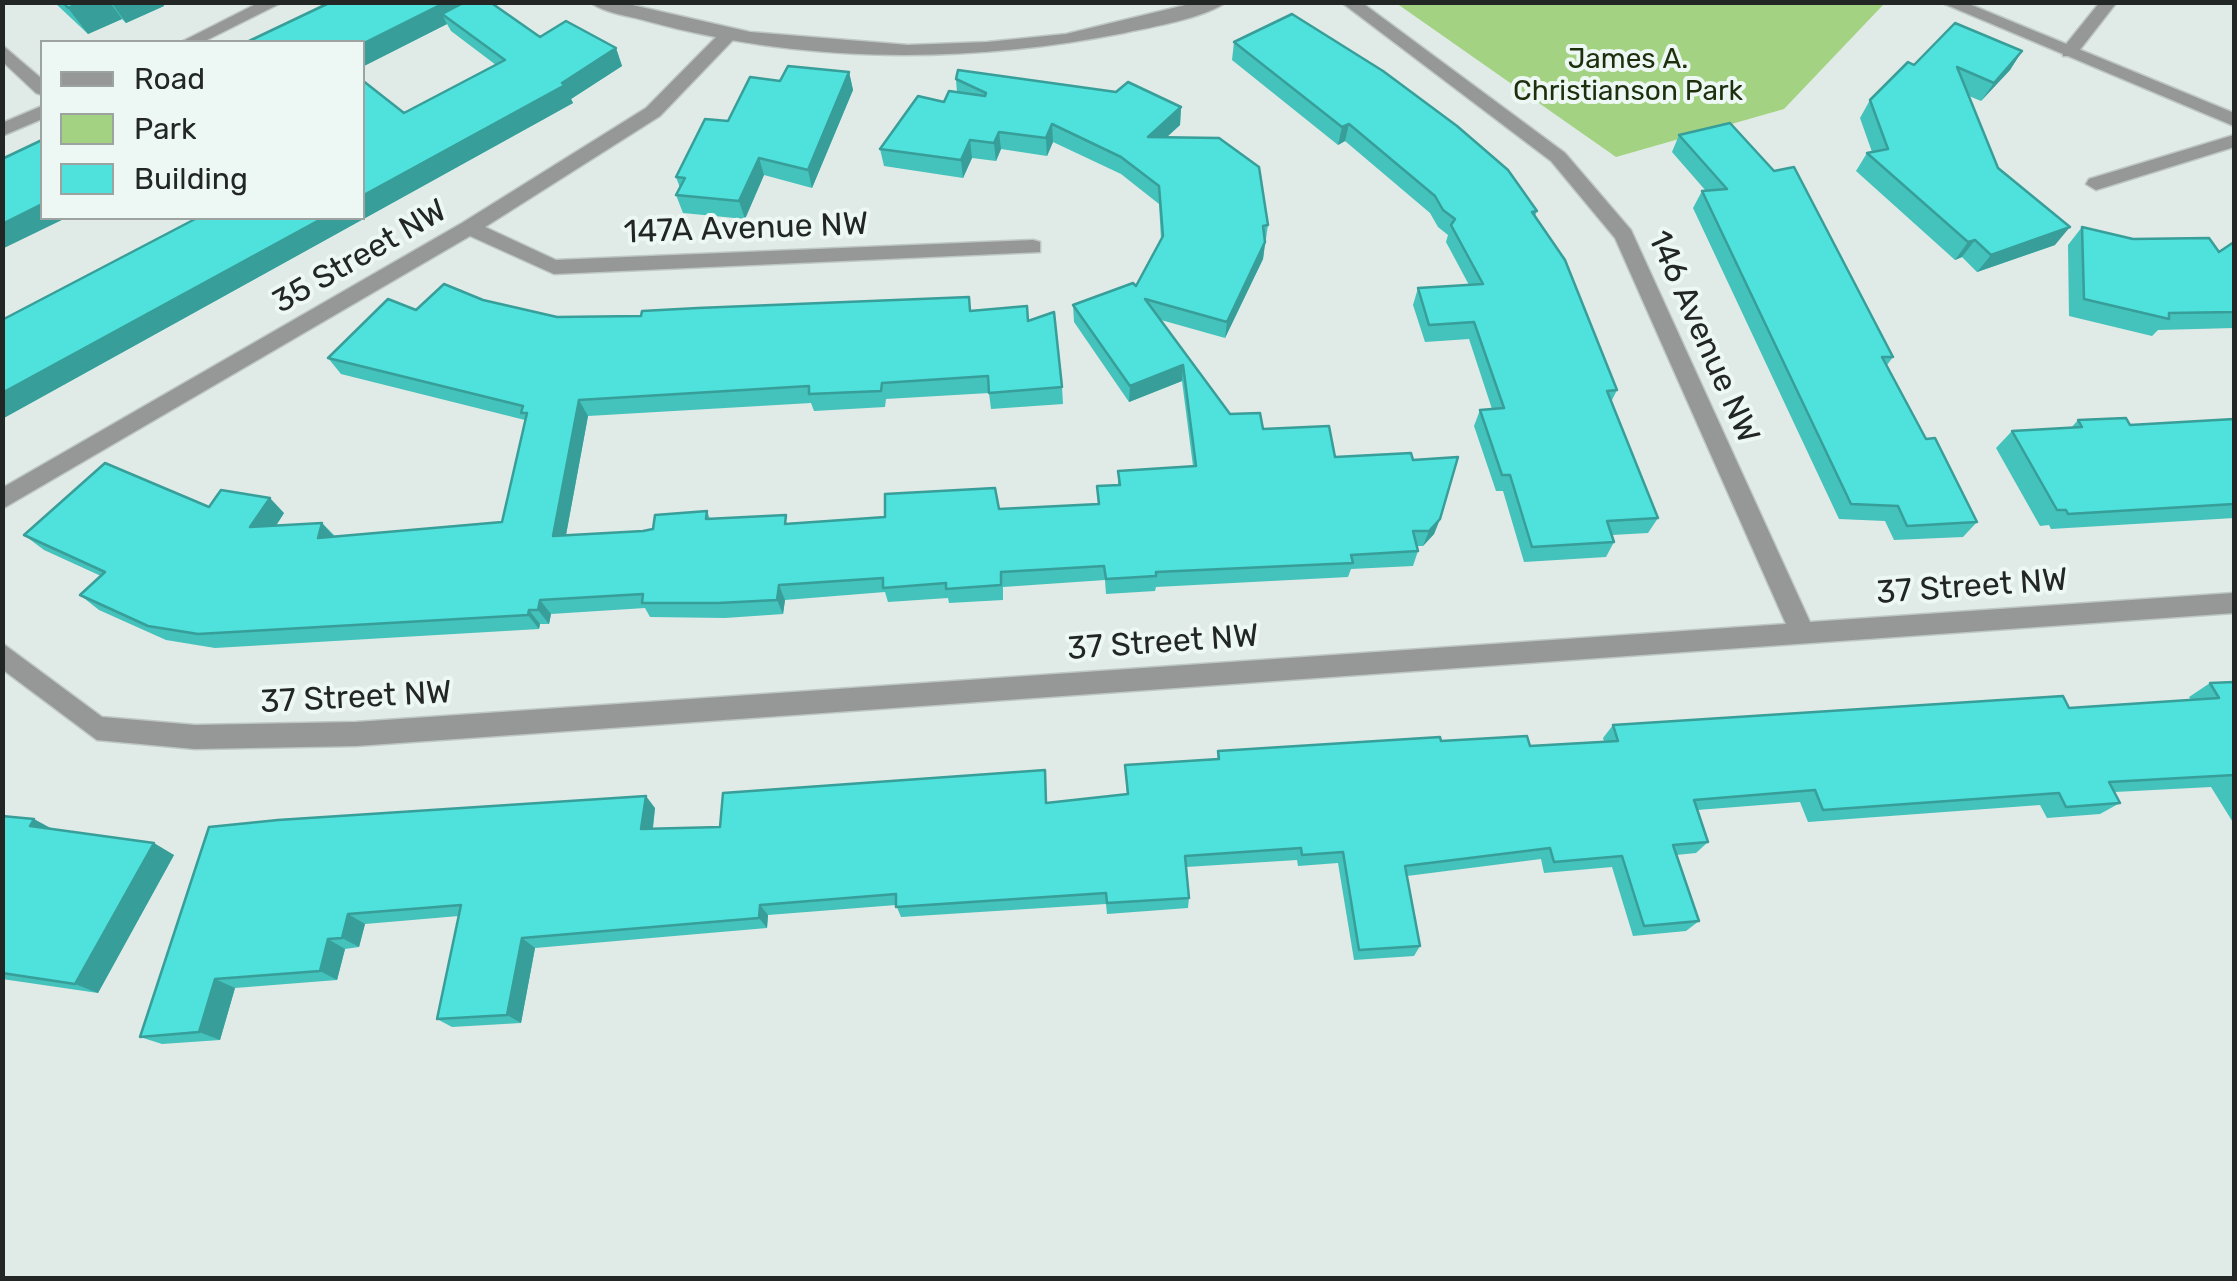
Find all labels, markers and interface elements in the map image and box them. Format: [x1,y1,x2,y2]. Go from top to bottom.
legend [40,40,365,220]
park label: James A. Christianson Park [1513,43,1743,109]
text: Road [134,61,205,97]
text: Park [134,111,196,147]
text: Building [134,161,248,197]
street label: 35 Street NW [266,192,454,322]
street label: 147A Avenue NW [623,206,869,252]
street label: 146 Avenue NW [1639,225,1767,449]
street label: 37 Street NW [1875,561,2069,613]
street label: 37 Street NW [1066,617,1260,669]
street label: 37 Street NW [259,674,453,722]

